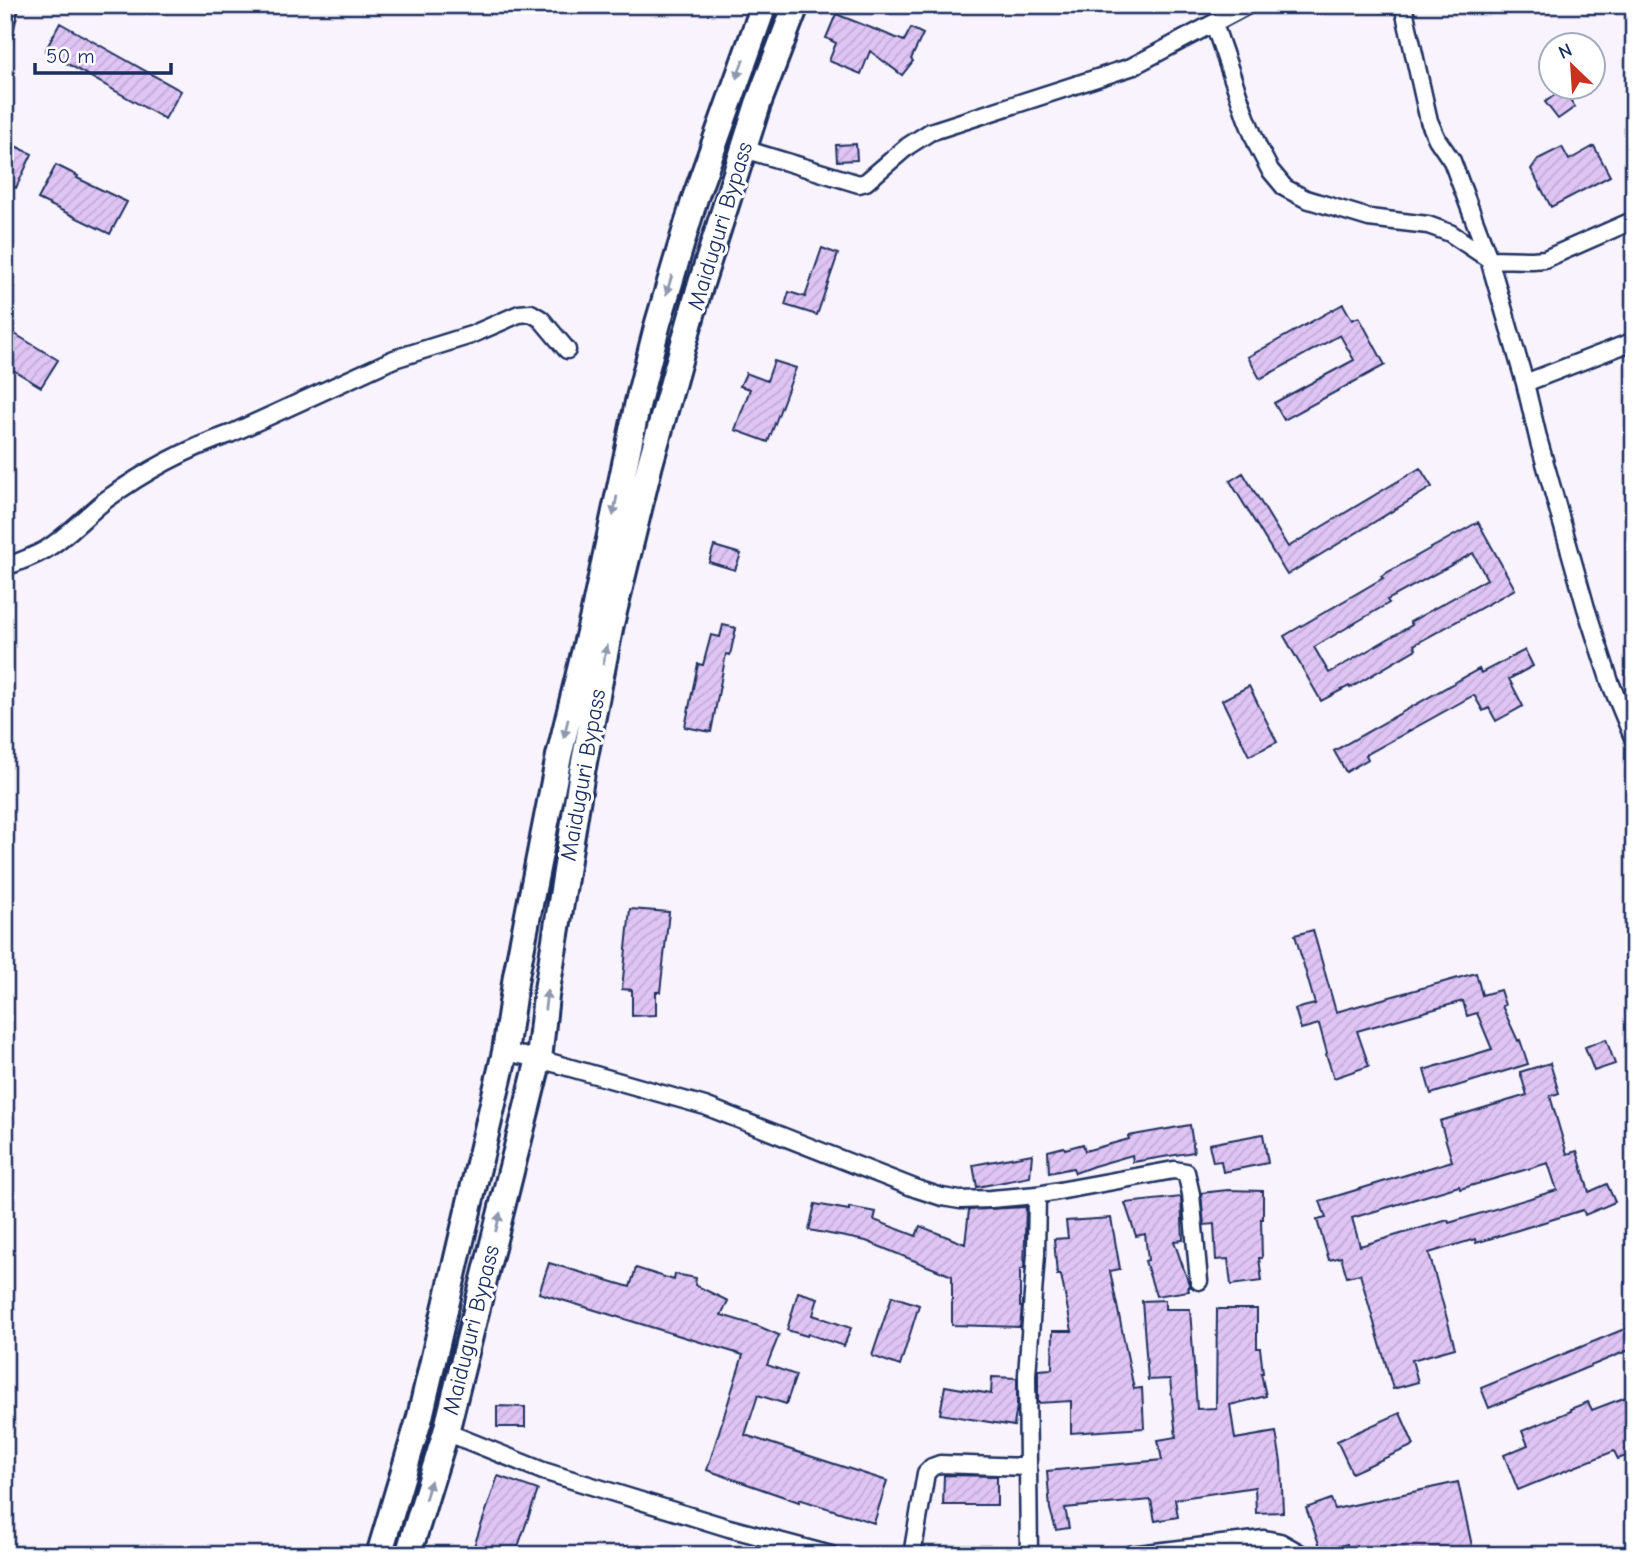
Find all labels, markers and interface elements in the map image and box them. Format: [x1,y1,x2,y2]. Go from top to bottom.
scale bar [35,32,172,76]
north arrow [1538,32,1608,102]
text: N [1555,39,1576,64]
text: 50 m [46,44,95,68]
one-way arrow [734,59,745,80]
street label: Maiduguri Bypass [682,139,758,313]
one-way arrow [664,275,674,296]
one-way arrow [610,495,621,517]
one-way arrow [600,644,611,666]
street label: Maiduguri Bypass [555,687,611,863]
one-way arrow [560,717,571,739]
one-way arrow [540,989,551,1011]
one-way arrow [493,1211,504,1233]
street label: Maiduguri Bypass [437,1242,505,1418]
one-way arrow [423,1479,434,1500]

